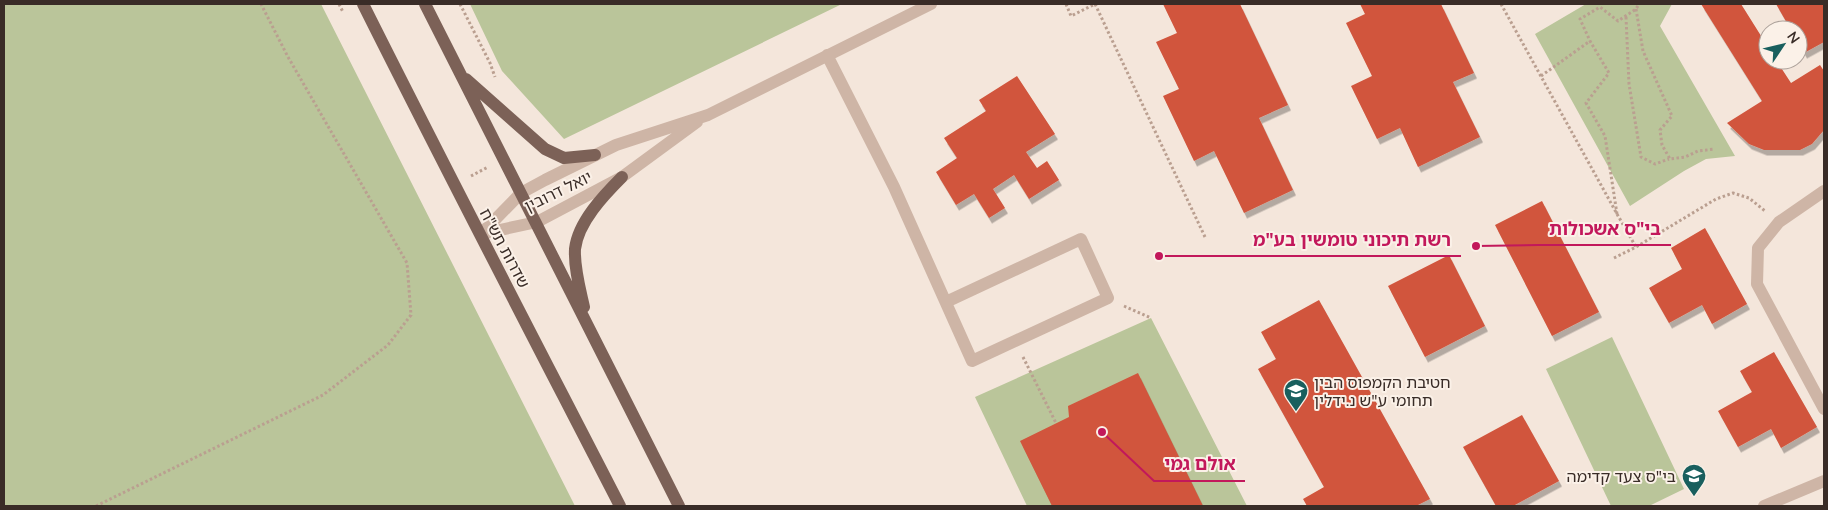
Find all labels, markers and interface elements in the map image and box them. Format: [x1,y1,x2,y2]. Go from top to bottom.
north arrow [1758,20,1808,70]
text: N [1782,28,1804,48]
street label: יואל דרובין [521,166,596,218]
street label: שדרות תש"ח [474,205,534,292]
callout: בי"ס אשכולות [1539,212,1671,245]
text: בי"ס אשכולות [1549,217,1661,241]
callout: רשת תיכוני טומשין בע"מ [1243,223,1461,256]
text: רשת תיכוני טומשין בע"מ [1253,228,1451,252]
place label: חטיבת הקמפוס הבין תחומי ע"ש נ.ידלין [1314,372,1451,412]
school or university icon: חטיבת הקמפוס הבין תחומי ע"ש נ.ידלין [1283,378,1309,412]
callout: אולם גמי [1154,448,1245,481]
text: אולם גמי [1164,452,1236,476]
school or university icon: בי"ס צעד קדימה [1681,463,1707,497]
place label: בי"ס צעד קדימה [1566,466,1676,488]

